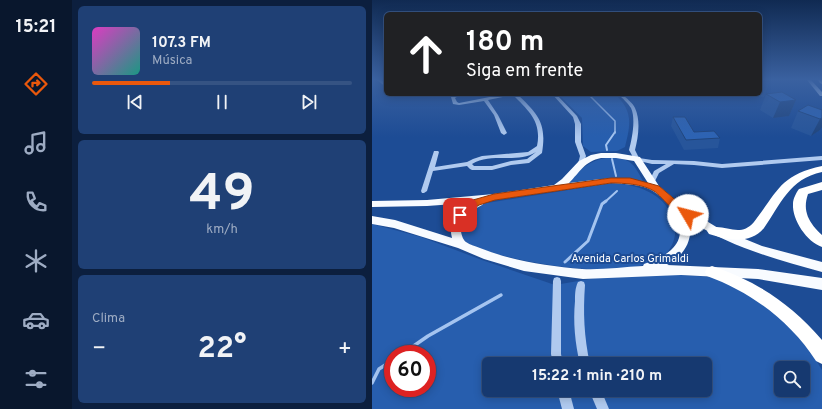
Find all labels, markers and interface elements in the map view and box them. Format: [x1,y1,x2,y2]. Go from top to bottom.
text: 15:21 [16,16,56,39]
text: 180 m [466,25,544,61]
icon: ahead [400,28,452,80]
text: 107.3 FM [152,34,211,53]
text: Música [152,53,192,69]
text: Siga em frente [466,60,583,83]
icon: directions [22,70,50,98]
icon: previous [124,91,146,113]
icon: pause [211,91,233,113]
icon: next [298,91,320,113]
icon: music [22,129,50,157]
text: 49 [189,163,255,229]
icon: phone [22,188,50,216]
position arrow [667,194,709,236]
pin [443,198,477,232]
icon: arrive [449,204,471,226]
text: km/h [206,222,238,238]
icon: climate [22,247,50,275]
street label: Avenida Carlos Grimaldi [571,252,689,266]
icon: car [22,306,50,334]
text: Clima [92,311,125,327]
text: 22° [197,331,247,368]
text: − [92,336,106,363]
text: + [338,336,352,363]
speed limit sign: 60 [384,345,436,397]
map controls [774,361,810,397]
button: search [774,361,810,397]
icon: filters [22,365,50,393]
text: 15:22 · 1 min · 210 m [532,367,662,386]

